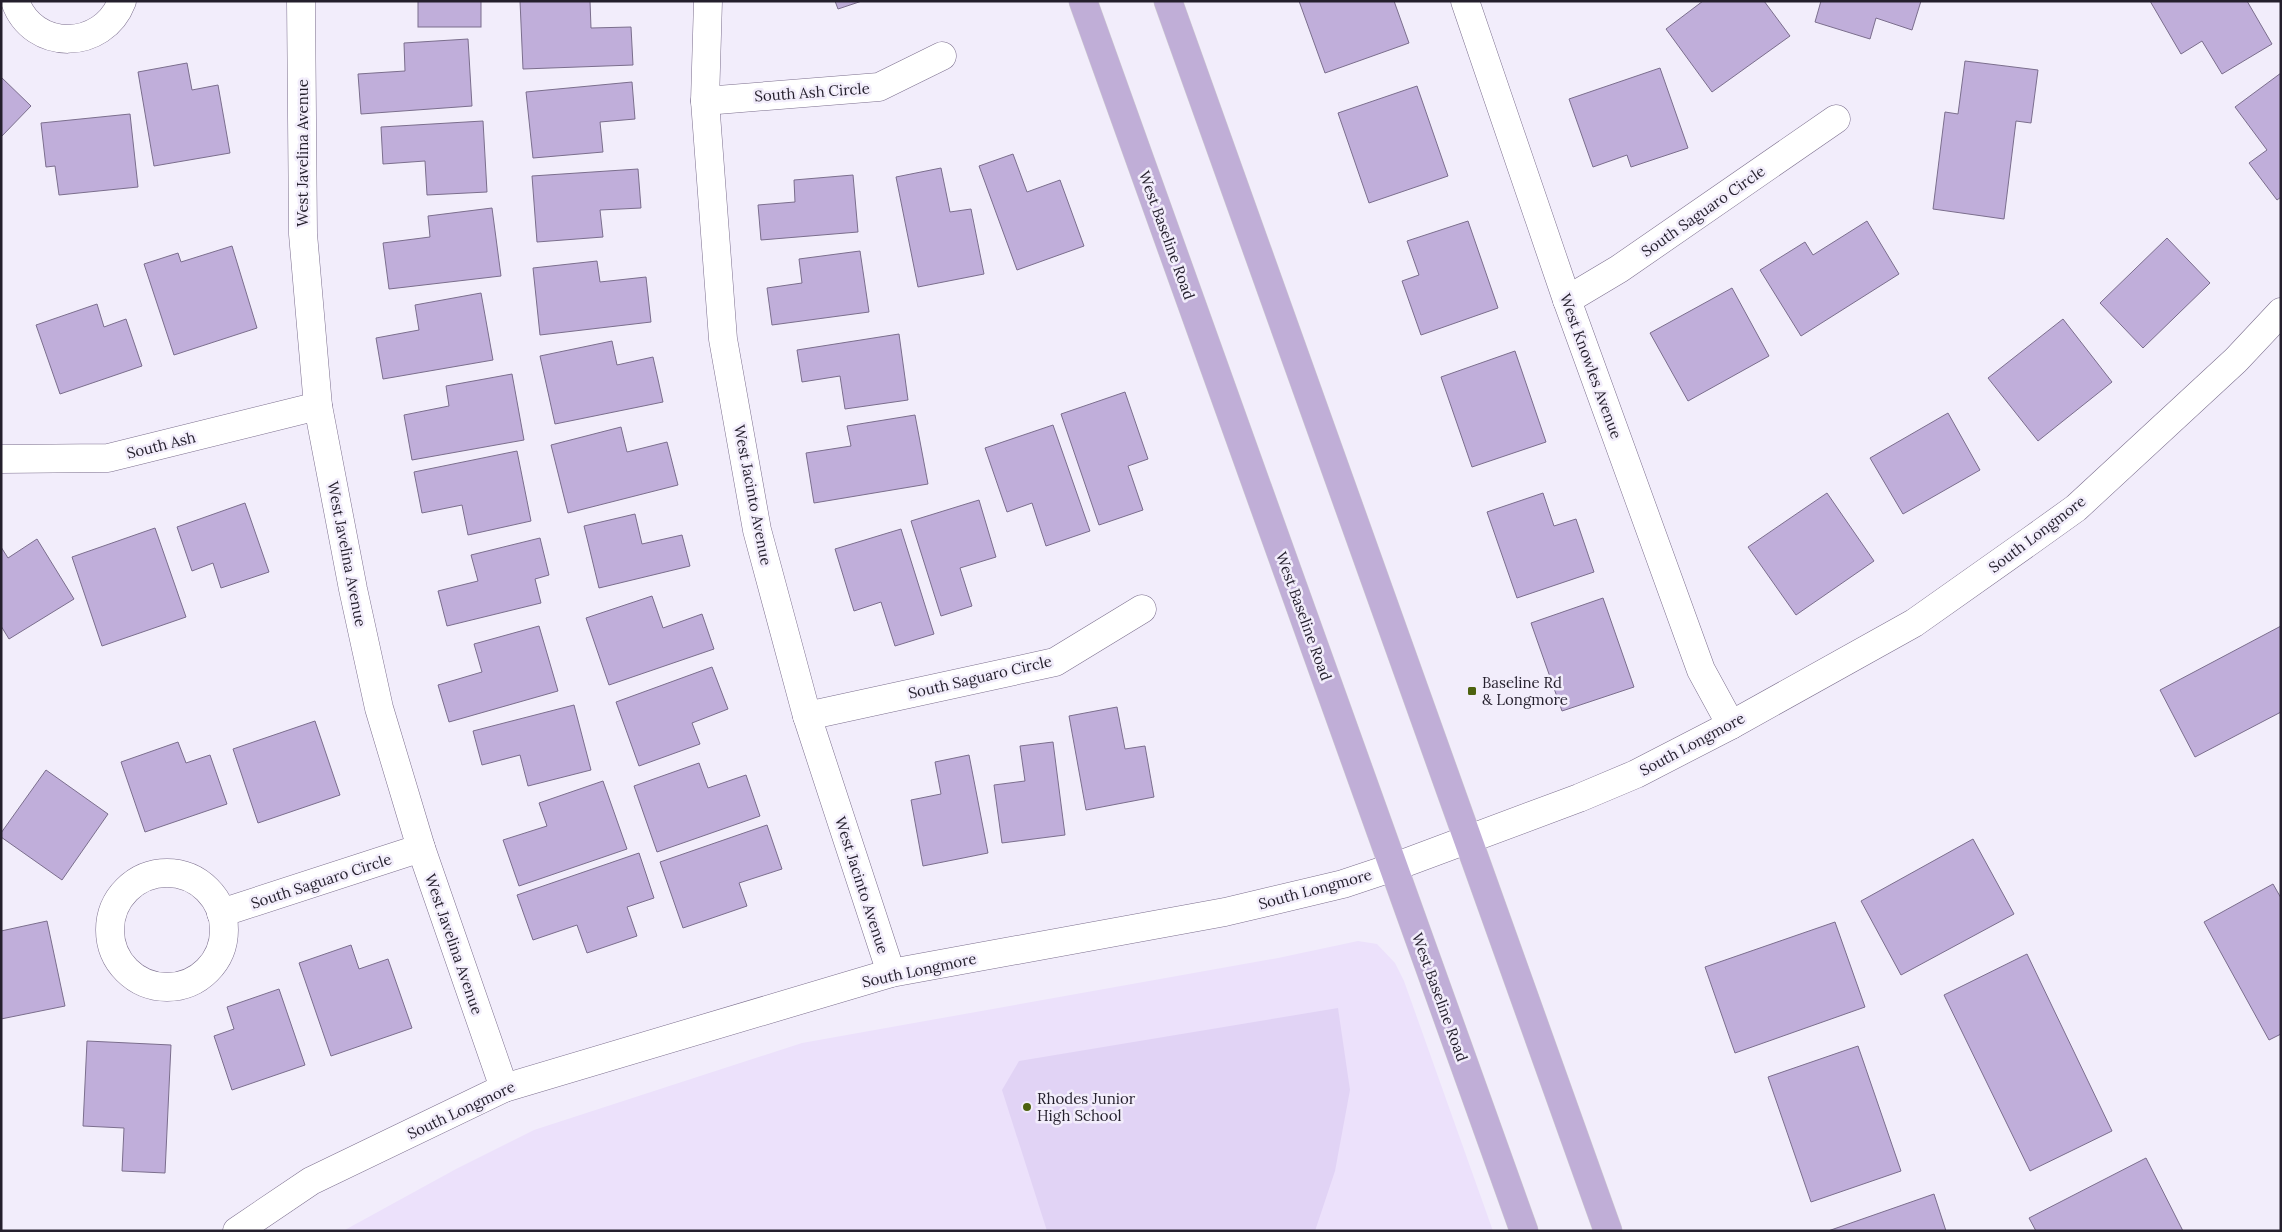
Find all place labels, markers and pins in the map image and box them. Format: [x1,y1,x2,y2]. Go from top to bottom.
place label: Baseline Rd & Longmore [1482,673,1568,709]
marker: Baseline Rd & Longmore [1466,685,1478,697]
place label: Rhodes Junior High School [1037,1089,1136,1125]
marker: Rhodes Junior High School [1021,1101,1033,1113]

